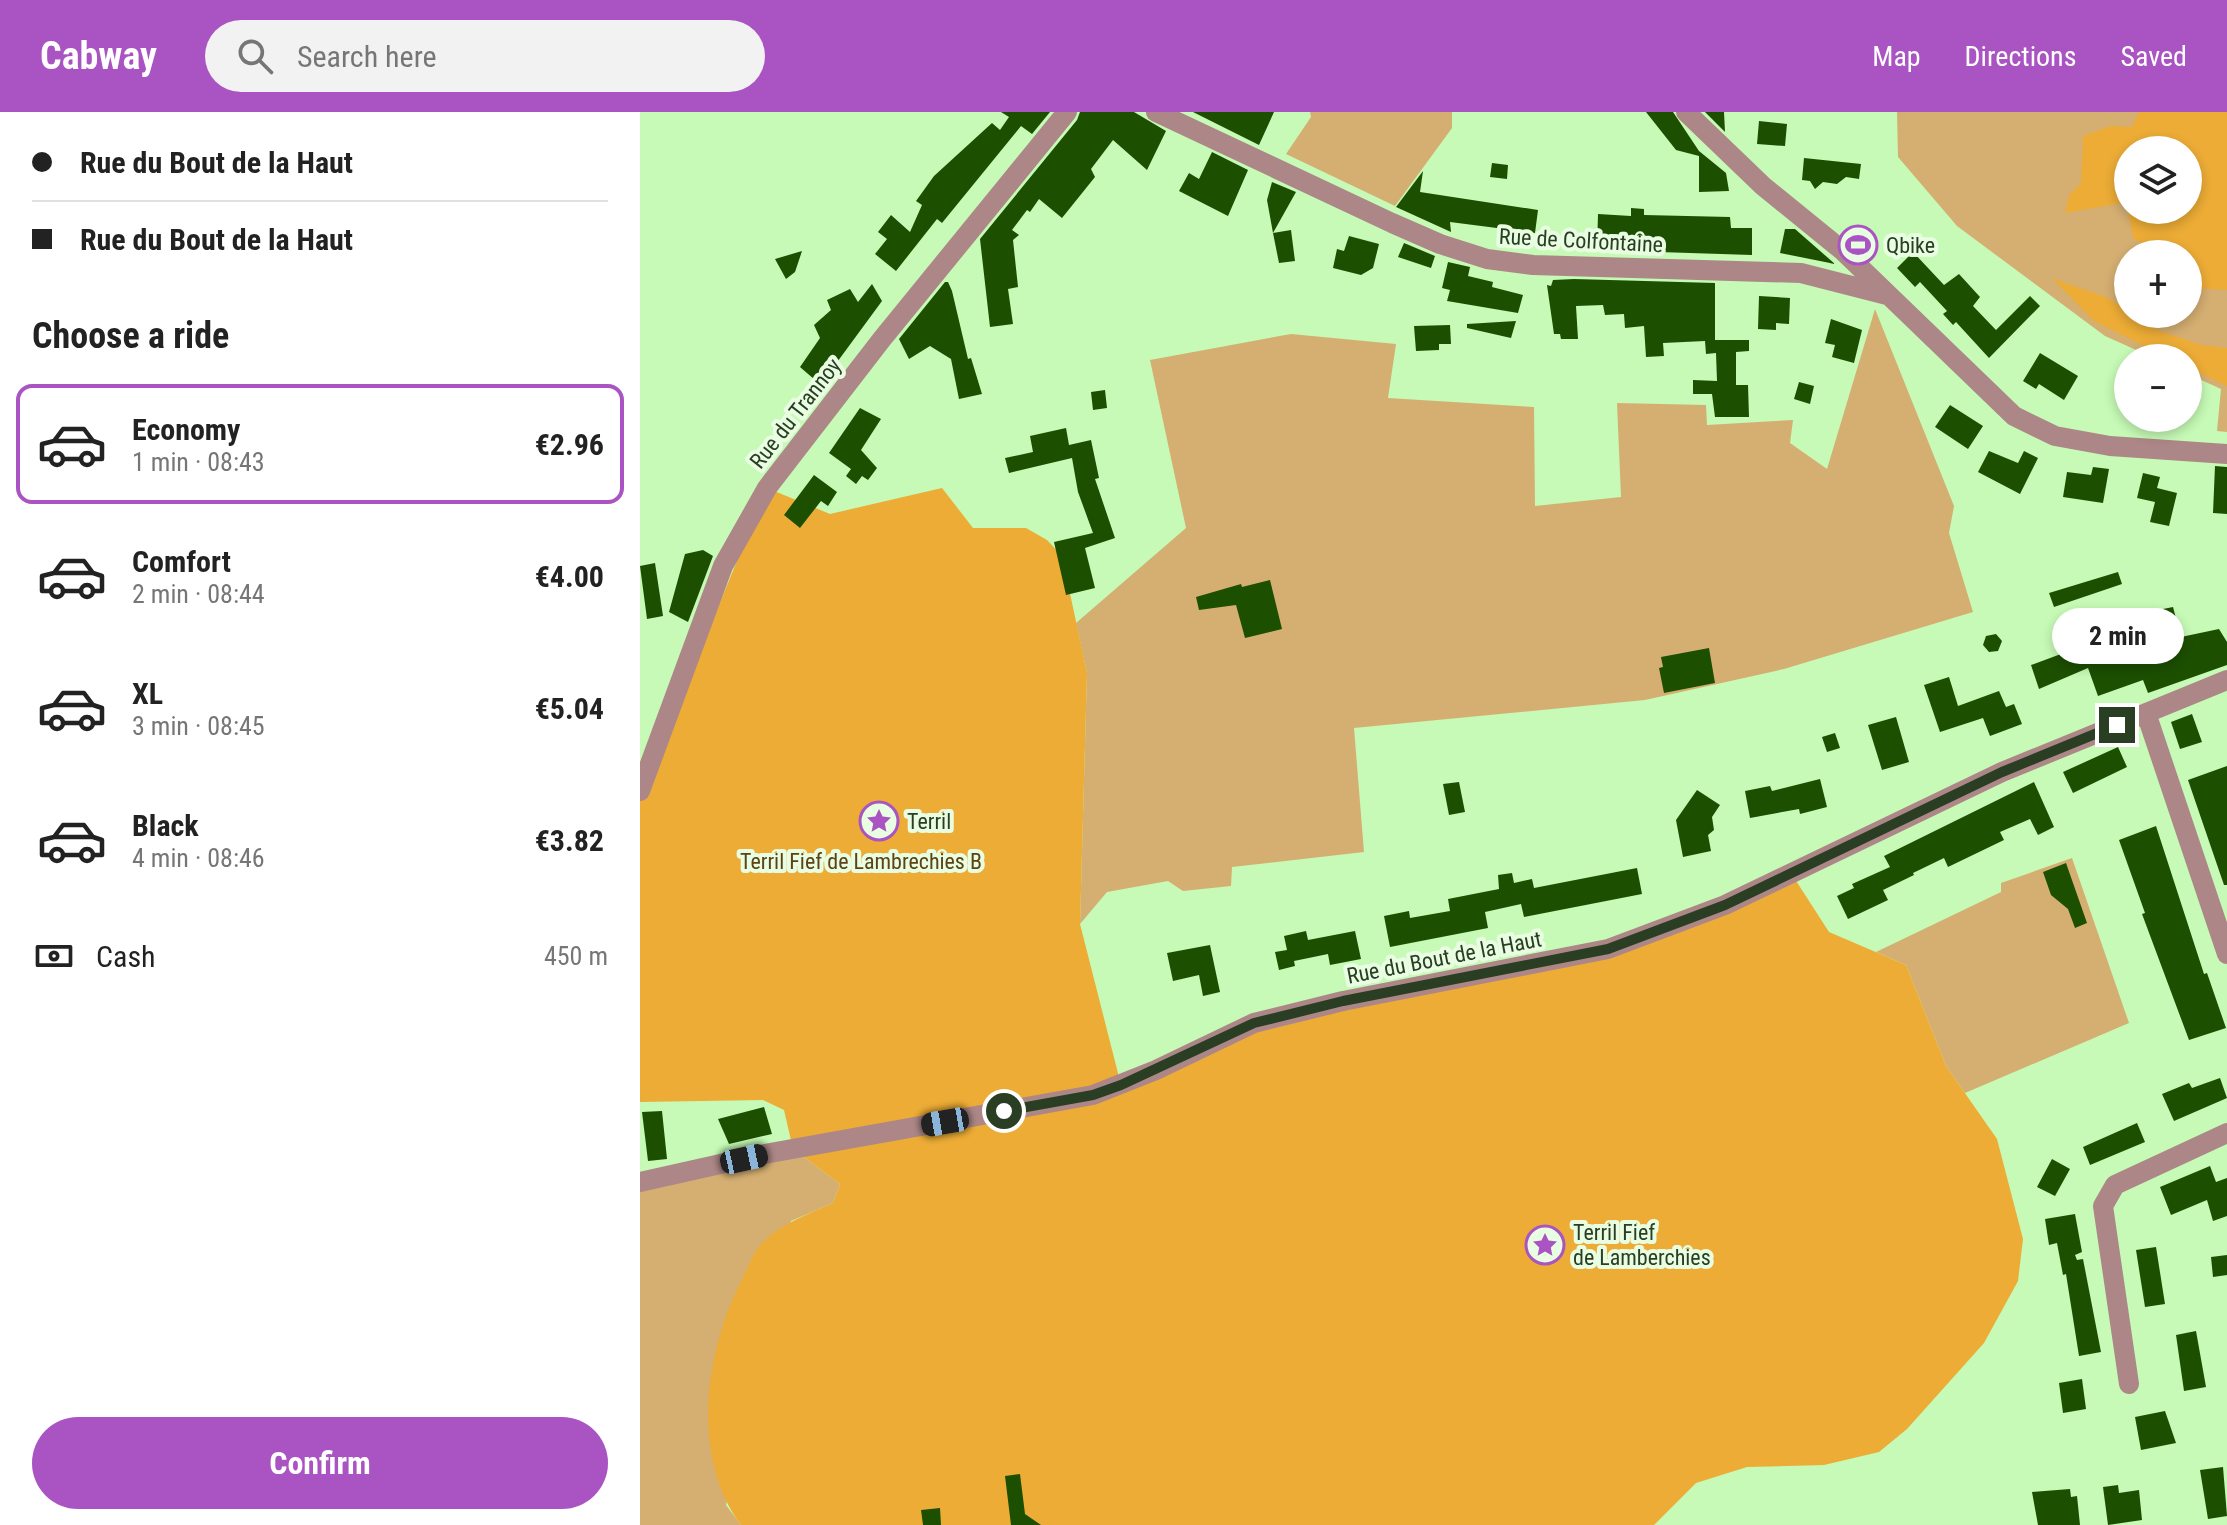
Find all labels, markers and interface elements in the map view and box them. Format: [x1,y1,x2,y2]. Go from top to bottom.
search box [205,20,765,92]
text: Cabway [40,34,157,78]
icon: search [233,34,277,78]
text: Search here [297,39,437,74]
text: Map [1872,40,1921,73]
text: Directions [1965,40,2076,73]
text: Saved [2120,40,2187,73]
map controls [2114,136,2202,432]
button: layers [2114,136,2202,224]
text: Rue du Bout de la Haut [80,145,353,180]
text: Rue du Bout de la Haut [80,222,353,257]
street label: Rue de Colfontaine [1498,224,1664,257]
sports icon: Qbike [1837,224,1879,266]
place label: Qbike [1886,233,1935,258]
button: + [2114,240,2202,328]
text: Choose a ride [32,315,229,357]
button: − [2114,344,2202,432]
street label: Rue du Trannoy [745,353,846,473]
icon: car [36,408,108,480]
text: Economy [132,412,240,447]
text: €2.96 [535,427,604,462]
text: 1 min · 08:43 [132,447,265,477]
icon: car [36,540,108,612]
text: Comfort [132,544,231,579]
text: €4.00 [535,559,604,594]
text: 2 min · 08:44 [132,579,265,609]
callout: 2 min [2051,609,2183,665]
text: 2 min [2089,621,2147,651]
icon: car [36,672,108,744]
text: XL [132,676,163,711]
text: €5.04 [535,691,604,726]
route end [2099,707,2135,743]
text: 3 min · 08:45 [132,711,265,741]
place icon: Terril [858,800,900,842]
icon: car [36,804,108,876]
text: Black [132,808,199,843]
place label: Terril [907,809,951,834]
text: €3.82 [535,823,604,858]
text: 4 min · 08:46 [132,843,265,873]
park label: Terril Fief de Lambrechies B [740,849,982,874]
street label: Rue du Bout de la Haut [1345,926,1544,989]
icon: cash [32,934,76,978]
text: Cash [96,939,156,974]
text: 450 m [544,941,608,971]
route start [986,1093,1022,1129]
car [919,1106,971,1138]
car [718,1142,770,1176]
place label: Terril Fief de Lamberchies [1573,1220,1711,1270]
place icon: Terril Fief de Lamberchies [1524,1224,1566,1266]
button: Confirm [32,1417,608,1509]

